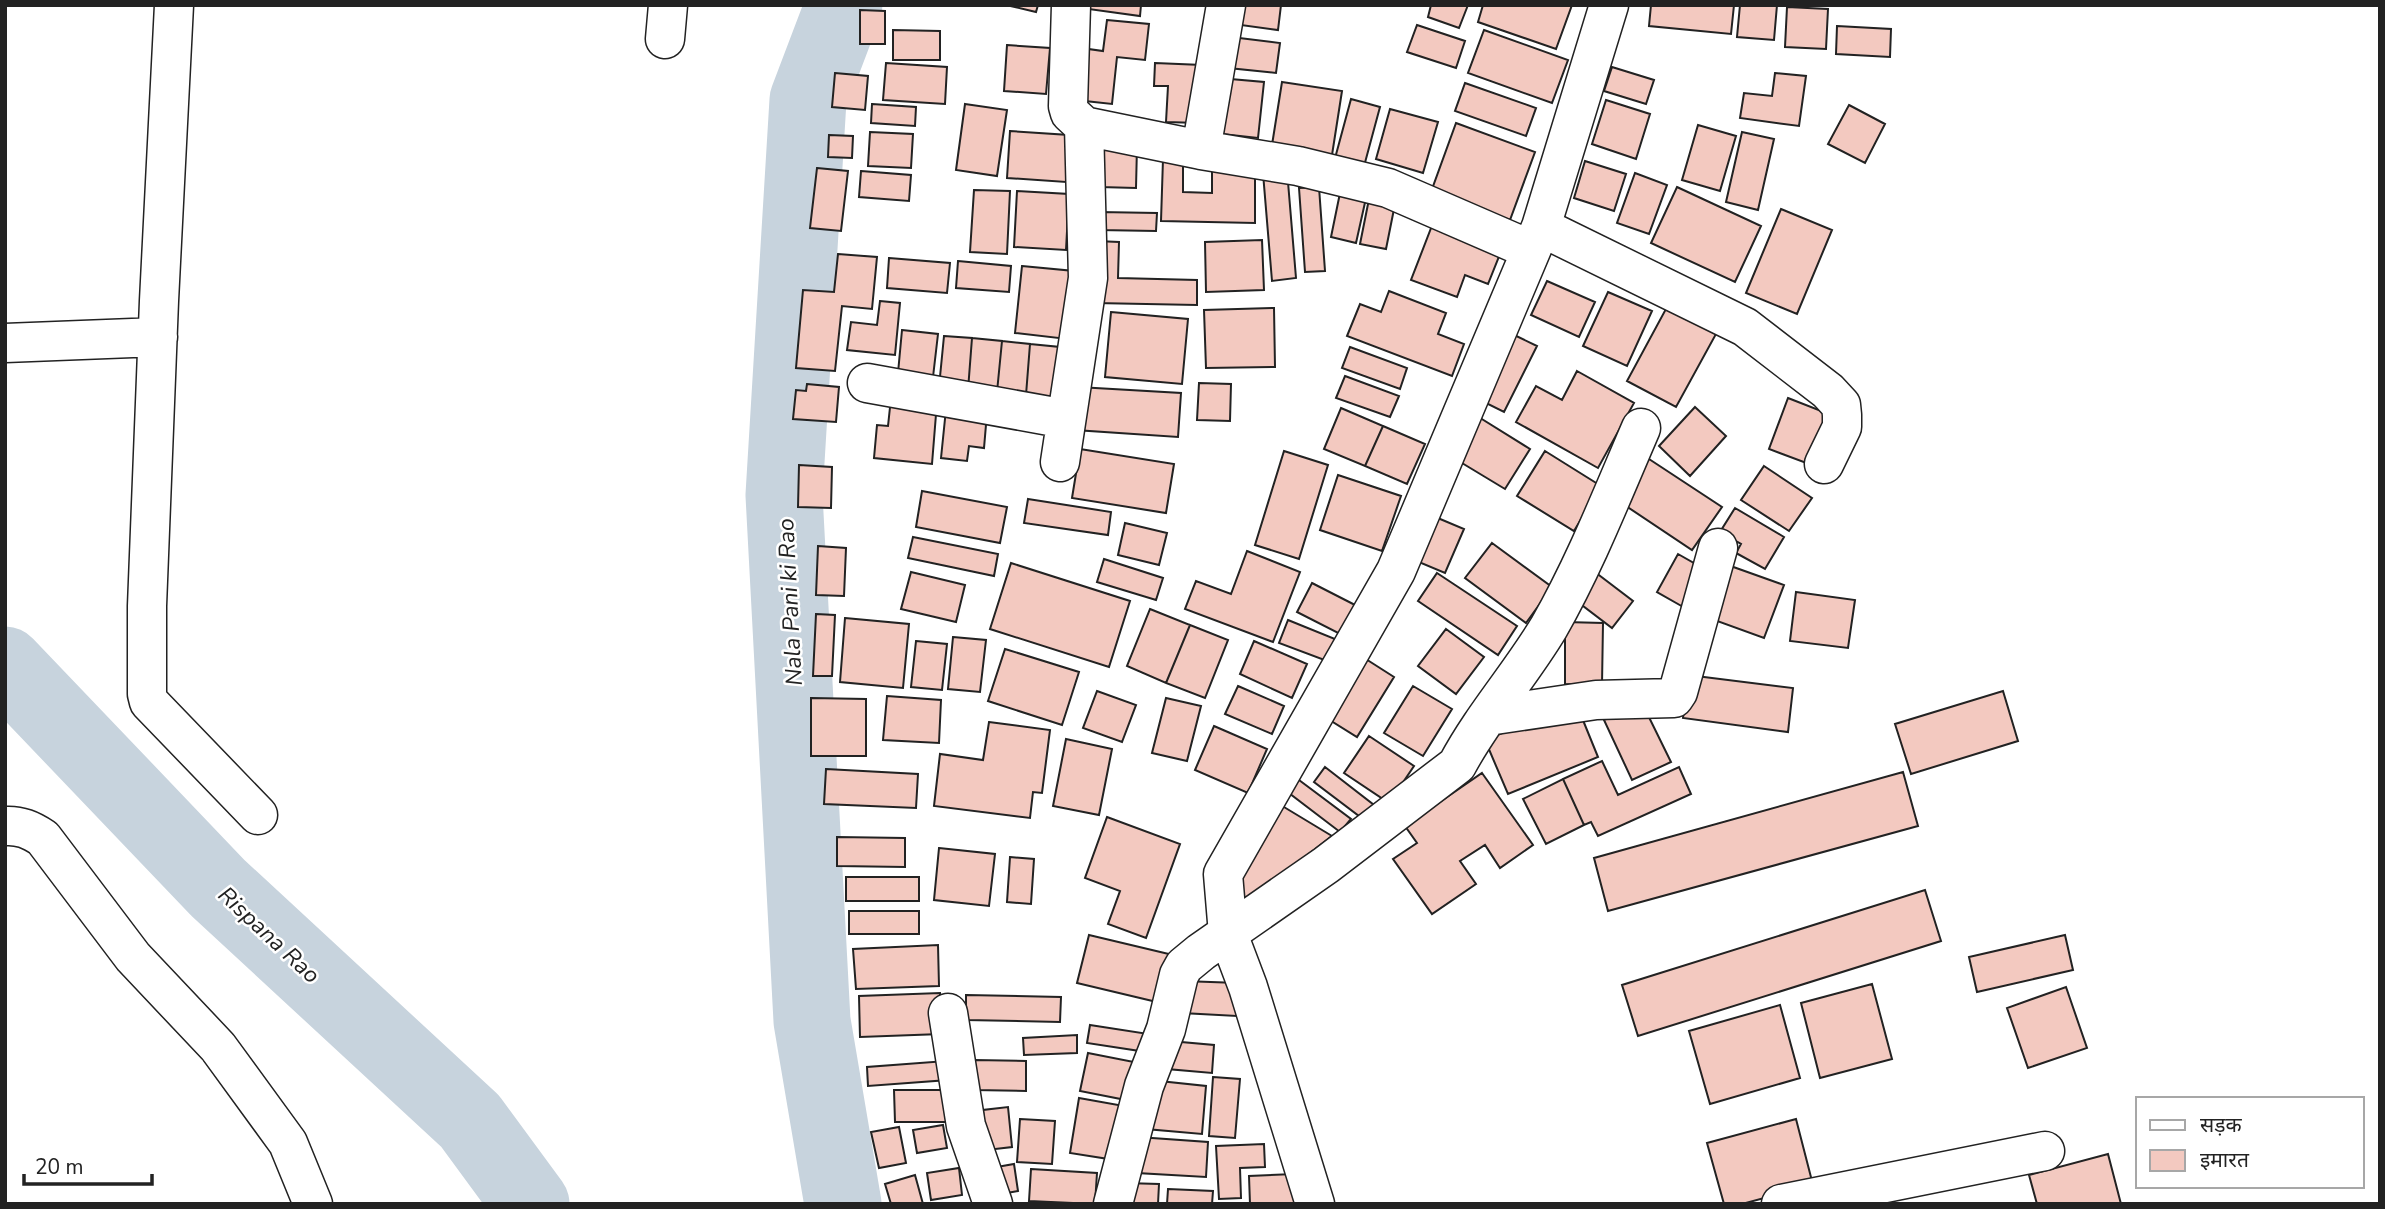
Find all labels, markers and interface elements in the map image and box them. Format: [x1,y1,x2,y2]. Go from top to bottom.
water label: Nala Pani ki Rao [770,517,810,687]
water label: Rispana Rao [211,880,327,990]
legend [2136,1097,2364,1188]
text: सड़क [2200,1111,2242,1139]
scale bar [24,1142,152,1186]
text: इमारत [2200,1146,2250,1174]
text: 20 m [35,1153,84,1181]

